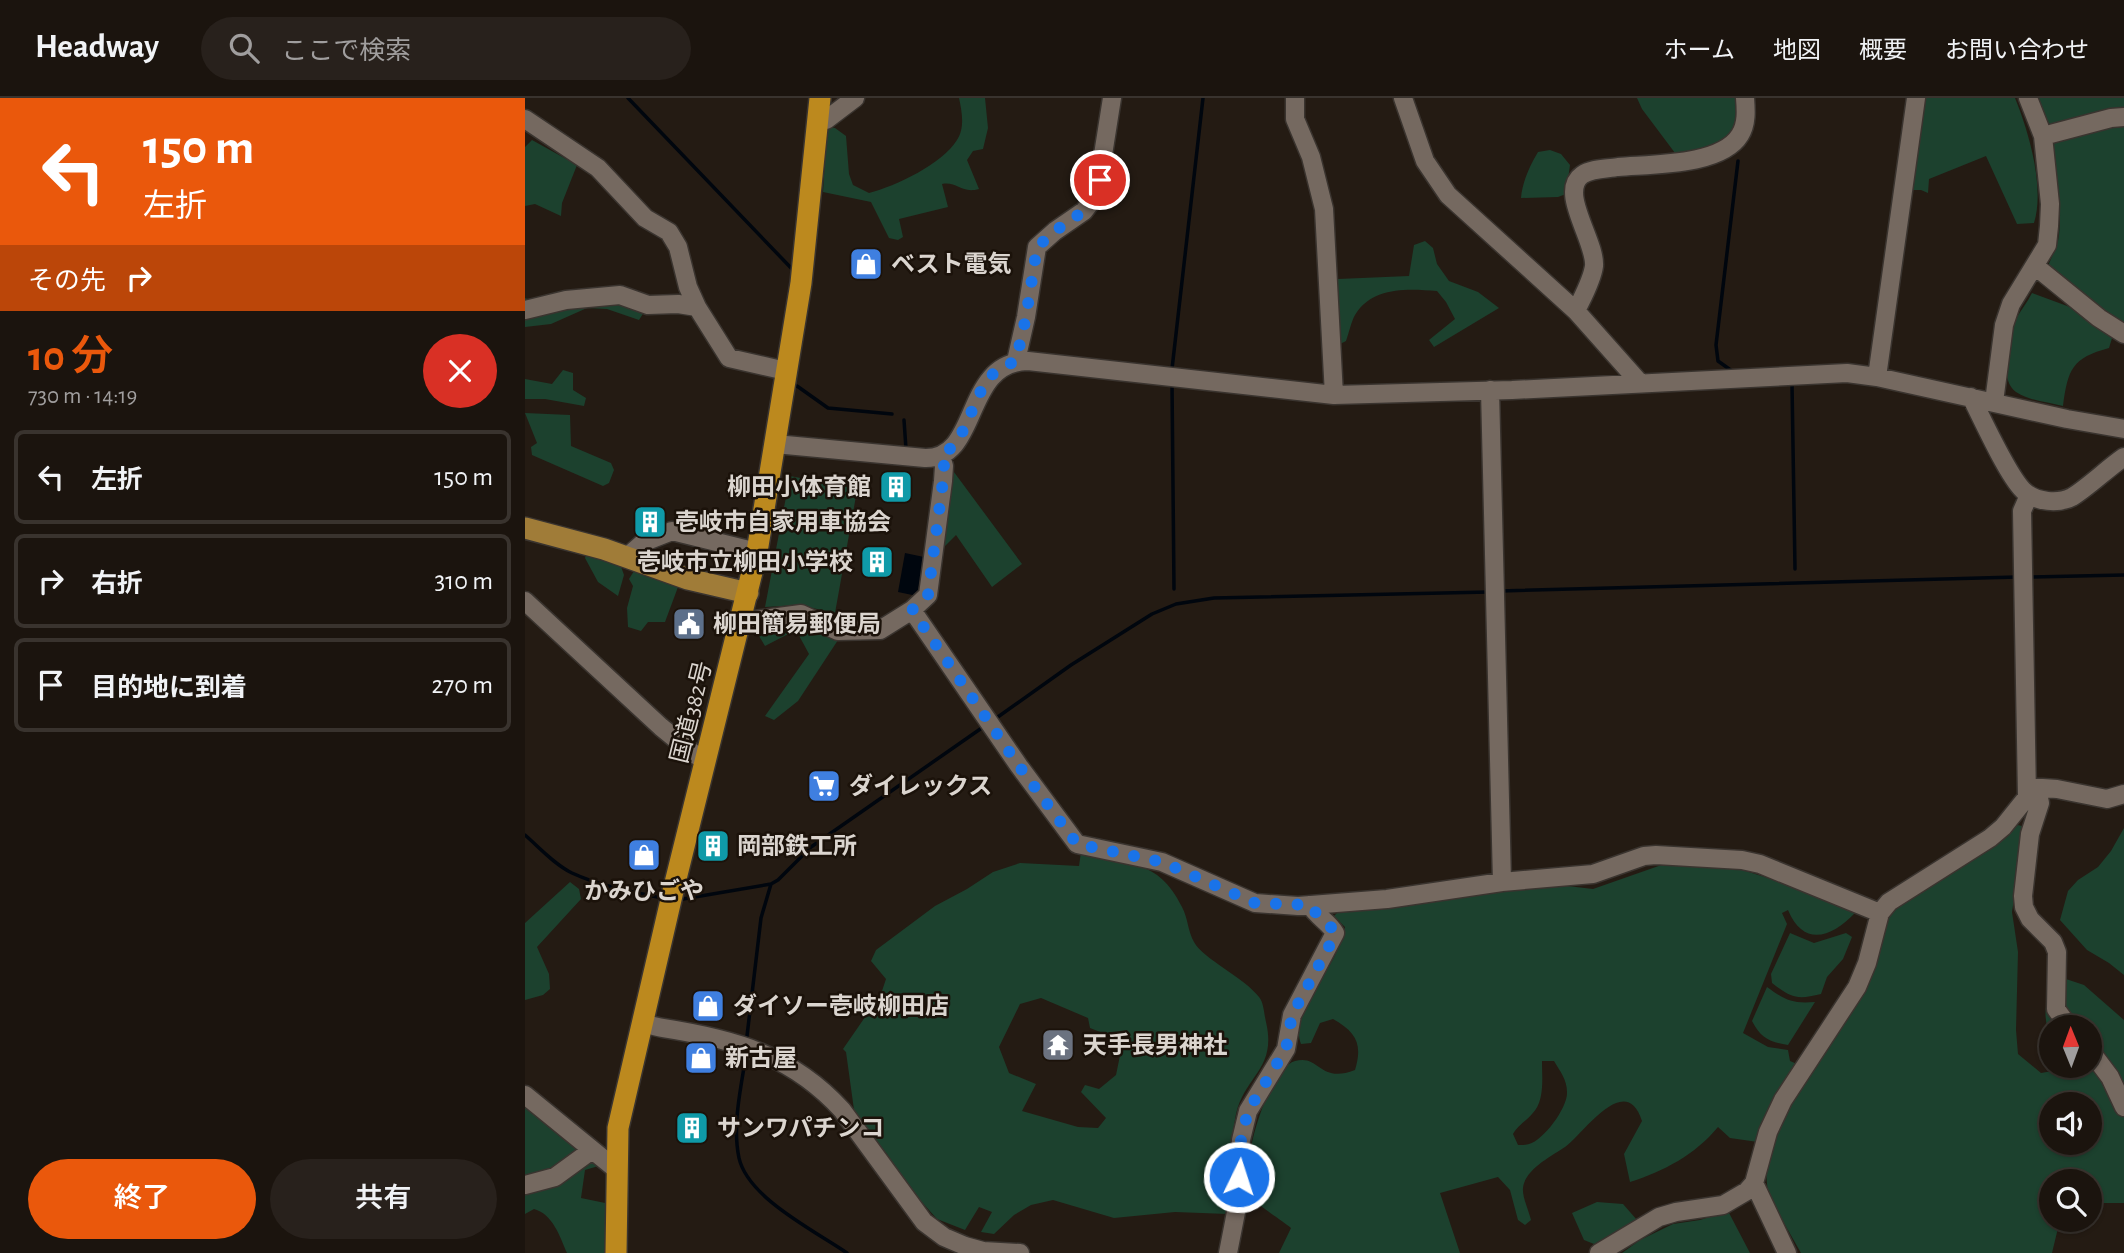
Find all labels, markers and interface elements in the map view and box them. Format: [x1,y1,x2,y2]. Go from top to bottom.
search box [201,17,691,80]
icon: search [225,29,263,67]
text: Headway [35,31,159,64]
text: ここで検索 [281,38,411,64]
text: ホーム [1664,39,1735,63]
text: 地図 [1773,39,1821,63]
text: 概要 [1859,39,1907,63]
text: お問い合わせ [1945,39,2089,63]
text: 150 m [143,124,254,173]
icon: left [28,126,119,217]
pin [1070,150,1130,210]
icon: arrive [1081,161,1119,199]
text: 左折 [143,190,207,222]
shop icon: ベスト電気 [847,245,885,283]
place label: ベスト電気 [891,251,1011,277]
icon: right [120,259,158,297]
text: その先 [28,268,106,294]
button: close [423,334,497,408]
text: 10 分 [28,336,113,378]
text: 730 m · 14:19 [28,385,137,408]
icon: left [32,458,70,496]
text: 150 m [434,464,493,490]
text: 左折 [91,467,143,493]
building icon: 柳田小体育館 [877,468,915,506]
place label: 柳田小体育館 [727,474,871,500]
building icon: 壱岐市自家用車協会 [631,503,669,541]
place label: 壱岐市自家用車協会 [675,509,891,535]
building icon: 壱岐市立柳田小学校 [858,543,896,581]
place label: 壱岐市立柳田小学校 [637,549,853,575]
icon: right [32,562,70,600]
text: 310 m [435,568,493,594]
text: 右折 [91,571,143,597]
public building icon: 柳田簡易郵便局 [670,605,708,643]
place label: 柳田簡易郵便局 [713,611,881,637]
street label: 国道382号 [666,658,716,766]
icon: arrive [32,666,70,704]
text: 270 m [432,672,493,698]
text: 目的地に到着 [91,675,247,701]
supermarket icon: ダイレックス [805,767,843,805]
place label: ダイレックス [849,773,992,799]
building icon: 岡部鉄工所 [694,827,732,865]
place label: 岡部鉄工所 [737,833,857,859]
shop icon: かみひごや [625,836,663,874]
place label: かみひごや [584,878,704,904]
shop icon: ダイソー壱岐柳田店 [689,987,727,1025]
place label: ダイソー壱岐柳田店 [733,993,949,1019]
north arrow [2039,1015,2102,1078]
map controls [2039,1015,2102,1232]
temple icon: 天手長男神社 [1039,1026,1077,1064]
place label: 天手長男神社 [1083,1032,1227,1058]
shop icon: 新古屋 [682,1039,720,1077]
place label: 新古屋 [725,1045,797,1071]
button: sound [2039,1092,2102,1155]
building icon: サンワパチンコ [673,1109,711,1147]
place label: サンワパチンコ [717,1115,885,1141]
position arrow [1202,1140,1276,1214]
button: 終了 [28,1159,256,1239]
button: 共有 [270,1159,497,1239]
button: search [2039,1169,2102,1232]

